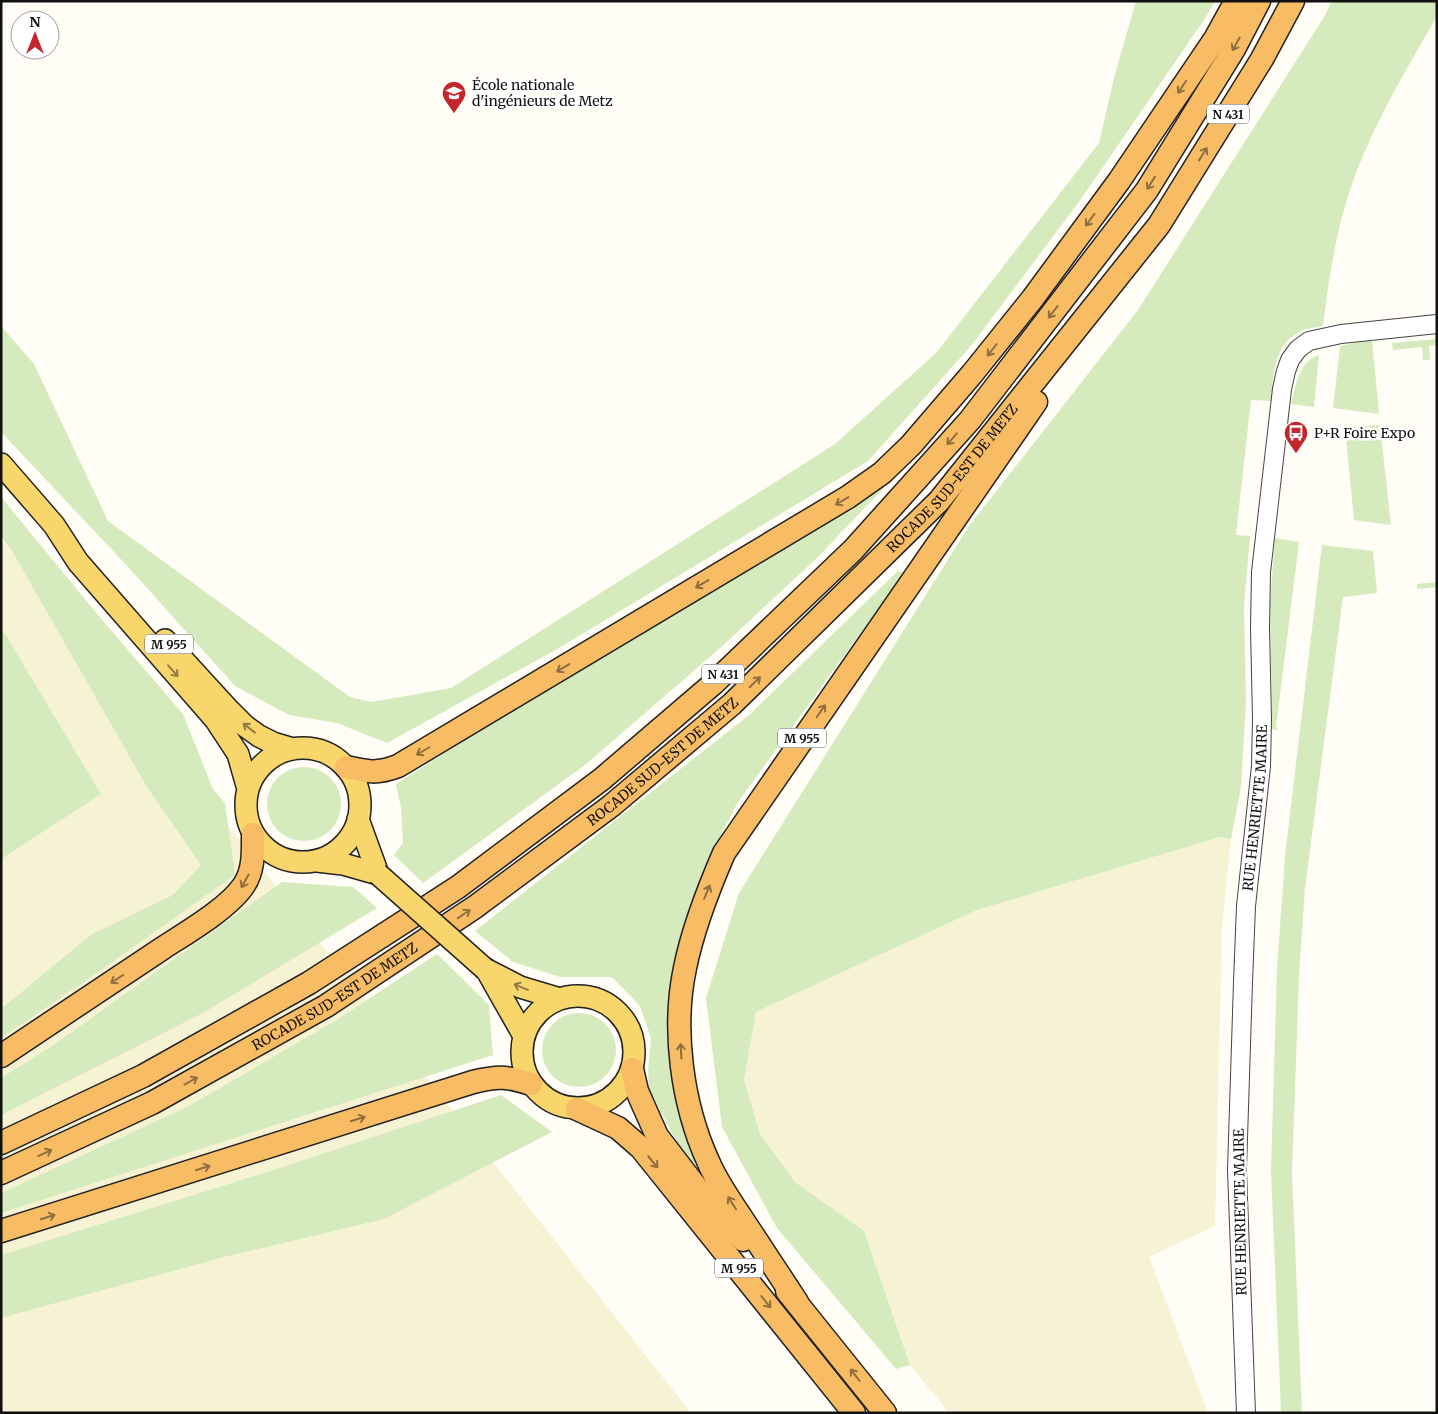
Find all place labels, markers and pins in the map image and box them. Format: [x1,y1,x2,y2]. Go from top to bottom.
place label: École nationale d'ingénieurs de Metz [472,76,613,110]
school or university icon: École nationale d'ingénieurs de Metz [441,80,467,114]
bus stop icon: P+R Foire Expo [1283,420,1309,454]
place label: P+R Foire Expo [1314,424,1415,442]

